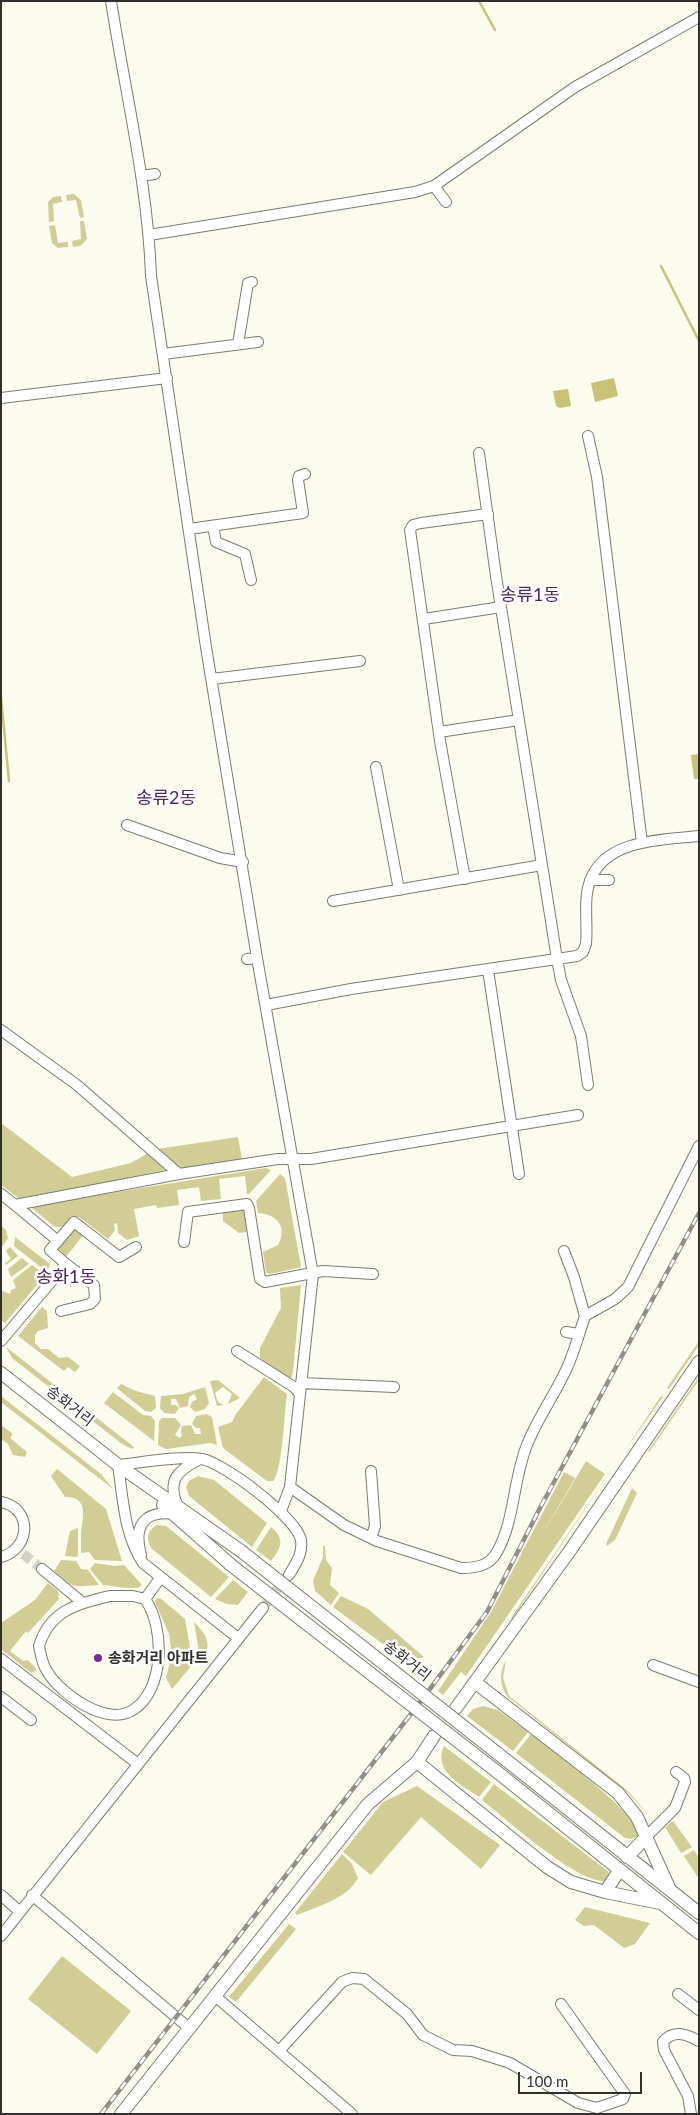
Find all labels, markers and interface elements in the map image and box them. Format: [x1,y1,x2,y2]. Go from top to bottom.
district label: 송류1동 [500,584,560,606]
district label: 송류2동 [136,787,196,809]
district label: 송화1동 [36,1266,96,1288]
street label: 송화거리 [43,1382,97,1430]
street label: 송화거리 [380,1637,434,1685]
place label: 송화거리 아파트 [108,1649,208,1667]
marker: 송화거리 아파트 [92,1652,104,1664]
scale bar [520,2062,644,2094]
text: 100 m [526,2072,568,2090]

